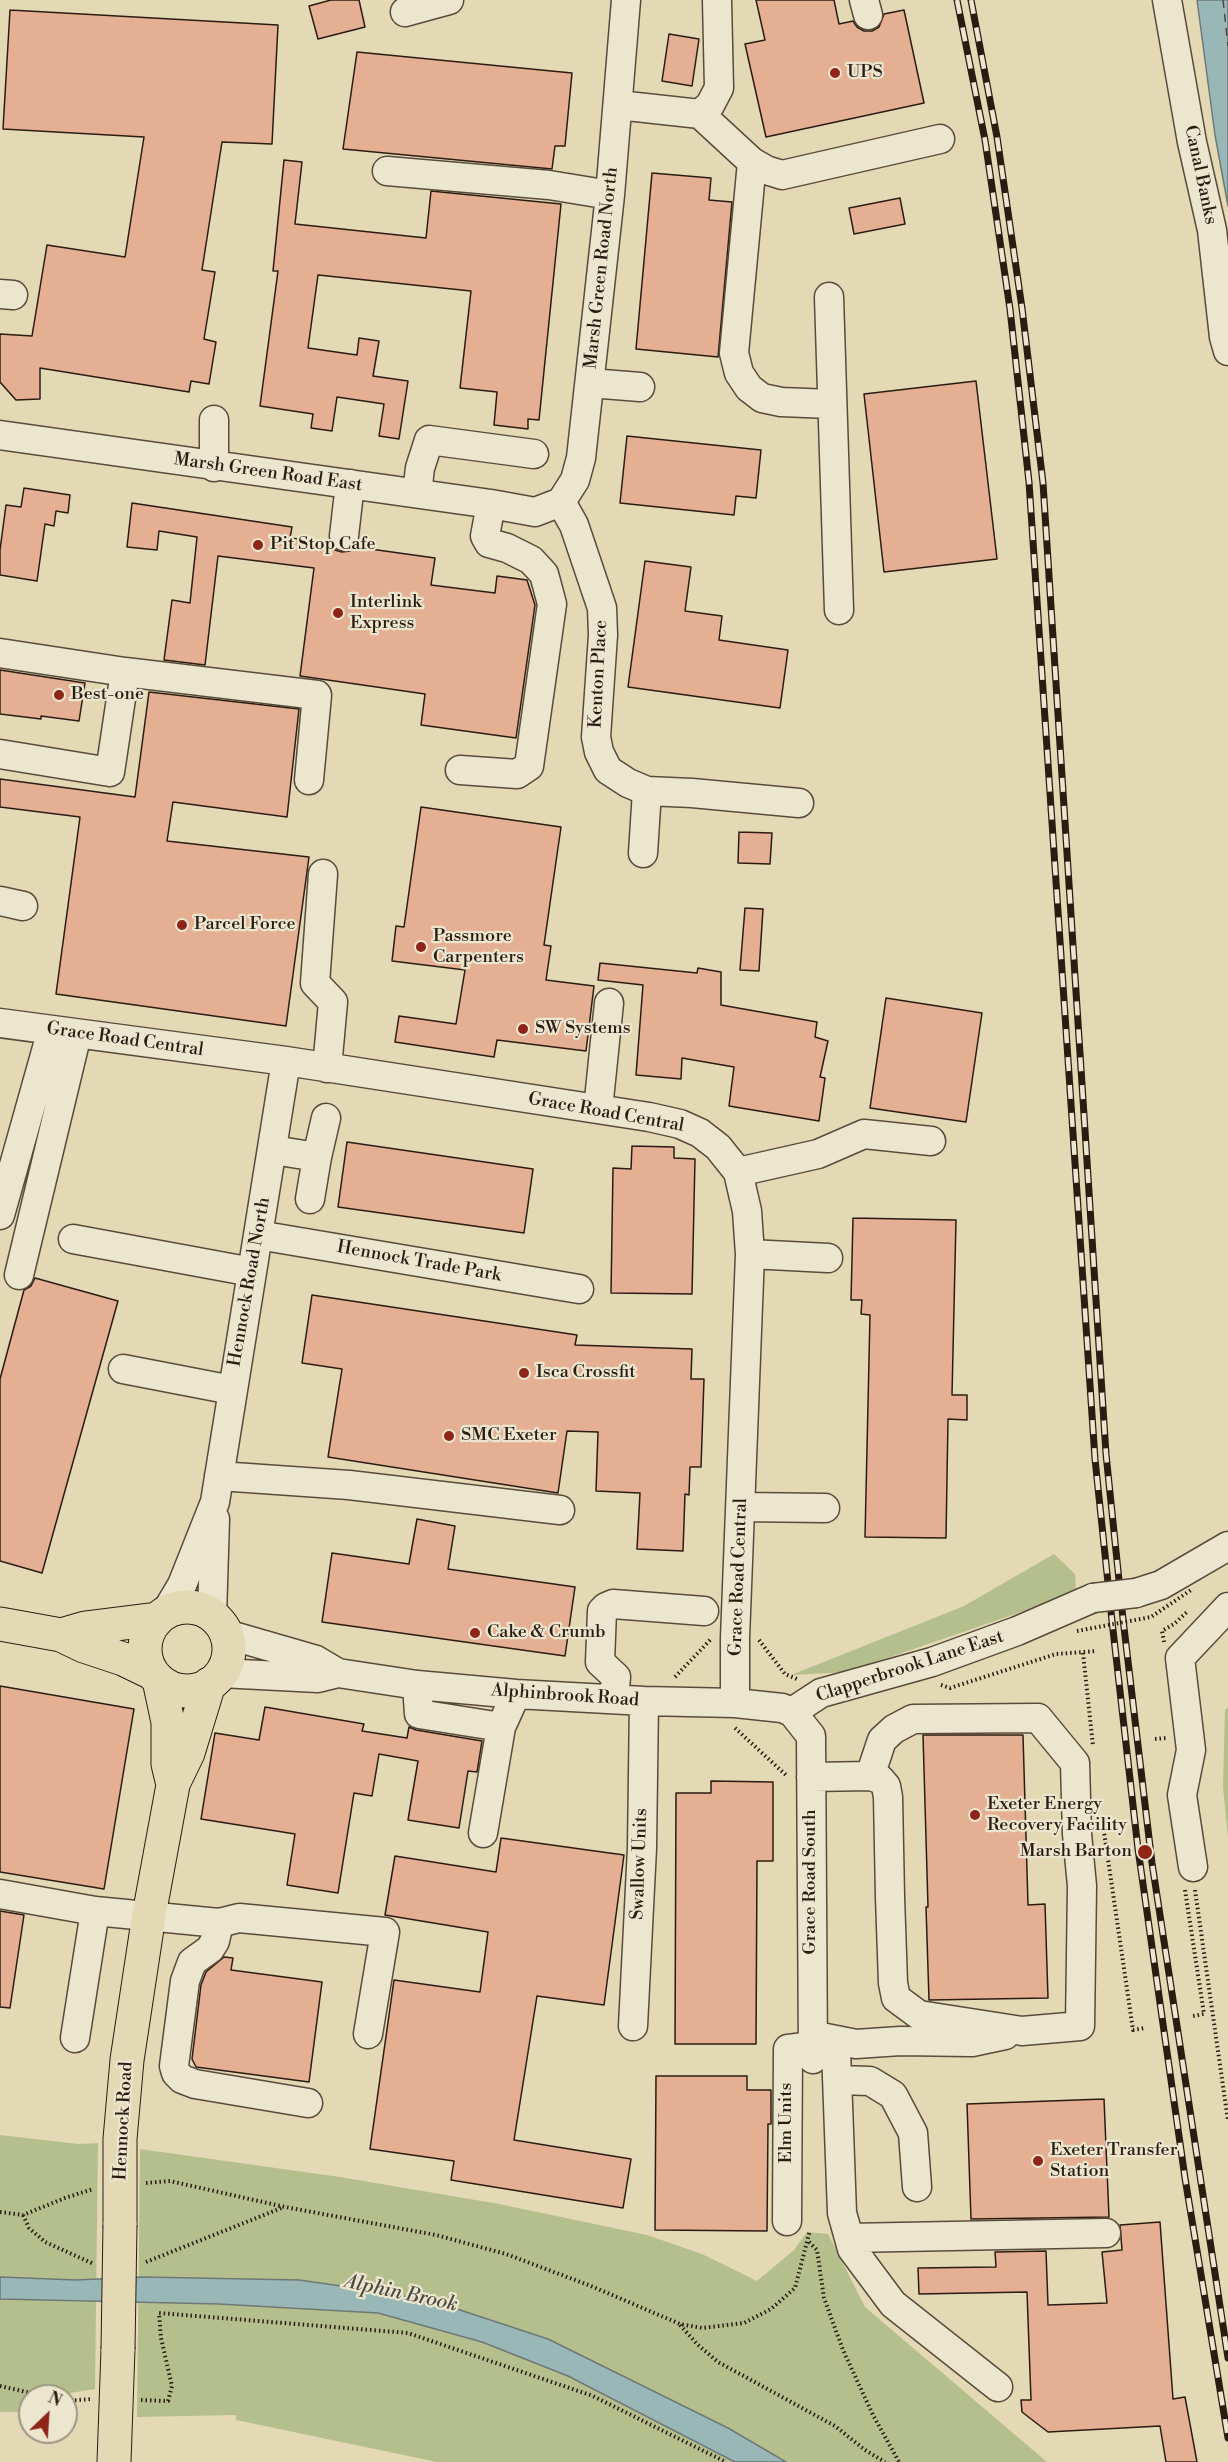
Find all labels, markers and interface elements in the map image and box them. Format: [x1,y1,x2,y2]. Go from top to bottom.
place label: UPS [847,62,883,84]
marker: UPS [828,66,842,80]
street label: Canal Banks [1179,123,1221,227]
street label: Marsh Green Road North [581,166,623,370]
street label: Marsh Green Road East [172,449,364,497]
place label: Pit Stop Cafe [270,534,376,556]
marker: Pit Stop Cafe [251,538,265,552]
place label: Interlink Express [350,592,422,634]
marker: Interlink Express [331,606,345,620]
street label: Kenton Place [585,619,613,729]
place label: Best-one [71,684,144,706]
marker: Best-one [52,688,66,702]
place label: Parcel Force [194,914,296,936]
marker: Parcel Force [175,918,189,932]
place label: Passmore Carpenters [433,926,524,968]
marker: Passmore Carpenters [414,940,428,954]
street label: Grace Road Central [45,1018,205,1062]
place label: SW Systems [535,1018,631,1040]
marker: SW Systems [516,1022,530,1036]
street label: Grace Road Central [526,1089,686,1137]
street label: Hennock Road North [224,1196,276,1368]
street label: Hennock Trade Park [335,1237,503,1287]
place label: Isca Crossfit [536,1362,636,1384]
marker: Isca Crossfit [517,1366,531,1380]
place label: SMC Exeter [461,1425,557,1447]
marker: SMC Exeter [442,1429,456,1443]
street label: Grace Road Central [725,1498,753,1656]
place label: Cake & Crumb [487,1622,606,1644]
marker: Cake & Crumb [468,1626,482,1640]
street label: Clapperbrook Lane East [813,1626,1007,1708]
street label: Alphinbrook Road [490,1680,640,1712]
place label: Exeter Energy Recovery Facility [987,1794,1127,1836]
street label: Swallow Units [627,1808,653,1920]
marker: Exeter Energy Recovery Facility [968,1808,982,1822]
street label: Grace Road South [800,1809,822,1955]
place label: Marsh Barton [1020,1841,1132,1863]
marker: Marsh Barton [1136,1843,1154,1861]
street label: Hennock Road [110,2061,138,2181]
street label: Elm Units [776,2083,798,2163]
place label: Exeter Transfer Station [1050,2140,1177,2182]
marker: Exeter Transfer Station [1031,2154,1045,2168]
water label: Alphin Brook [342,2270,460,2318]
north arrow [18,2384,78,2444]
text: N [45,2388,65,2411]

